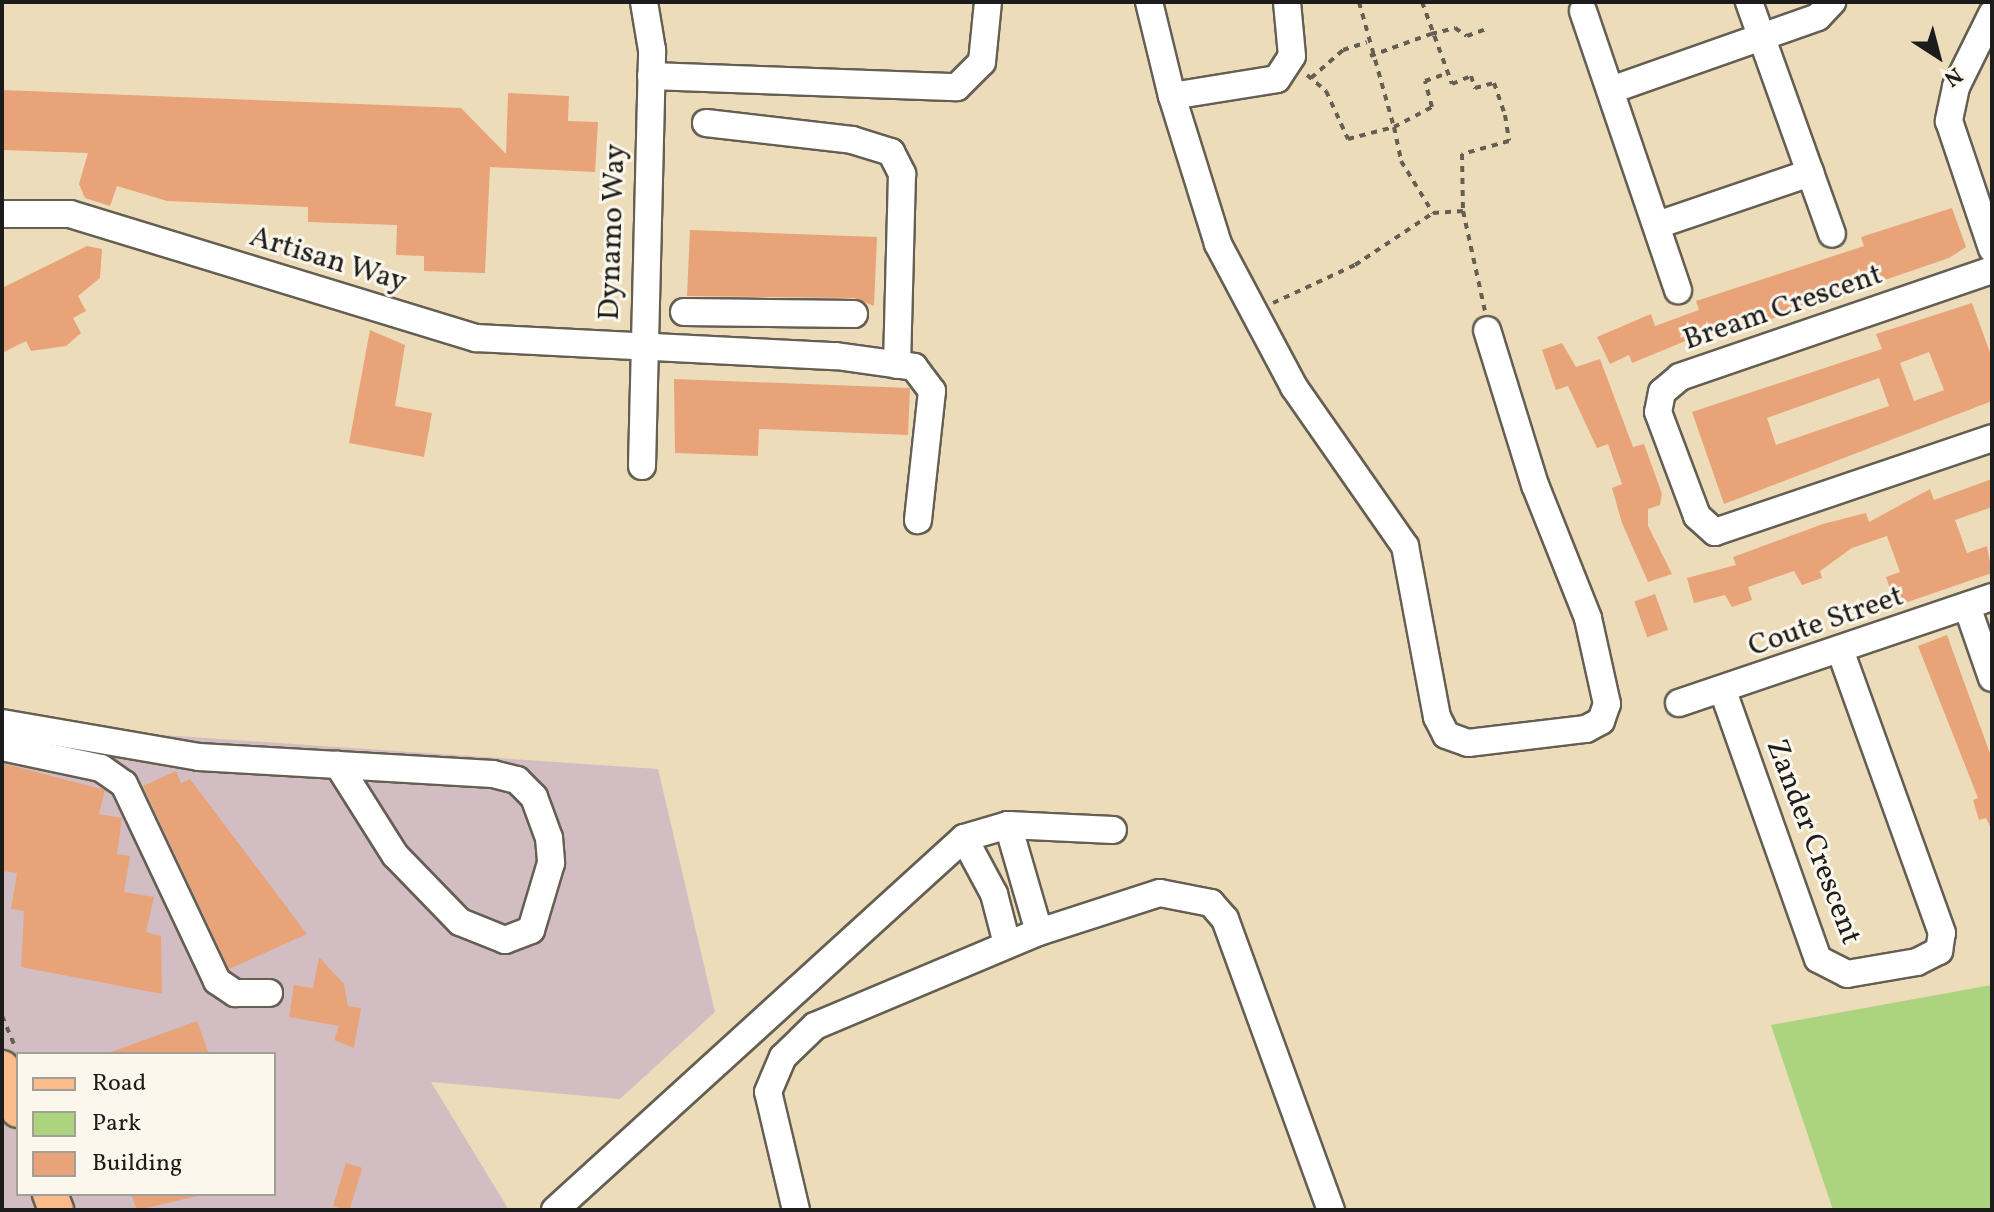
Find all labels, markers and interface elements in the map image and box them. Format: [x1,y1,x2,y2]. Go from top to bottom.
north arrow [1898,16,1978,96]
text: N [1937,59,1968,93]
street label: Dynamo Way [592,143,634,321]
street label: Artisan Way [245,219,411,301]
street label: Bream Crescent [1679,257,1887,359]
street label: Coute Street [1744,579,1908,665]
street label: Zander Crescent [1757,734,1869,950]
legend [16,1052,276,1196]
text: Road [92,1067,146,1101]
text: Park [92,1107,141,1141]
text: Building [92,1147,182,1181]

